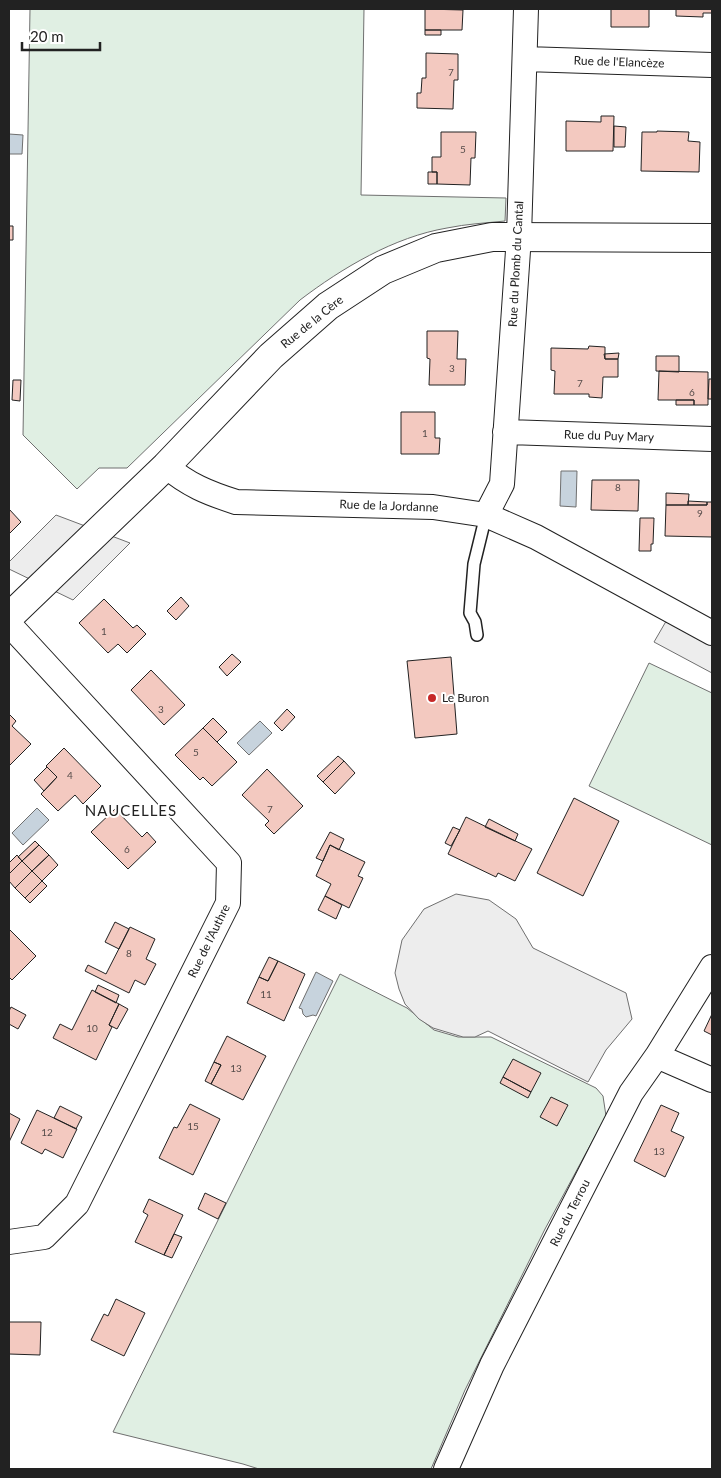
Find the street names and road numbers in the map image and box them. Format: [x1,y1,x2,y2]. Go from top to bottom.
street label: Rue de l'Elancèze [573,52,665,71]
street label: Rue du Plomb du Cantal [505,200,526,328]
street label: Rue de la Cère [277,292,346,351]
street label: Rue du Puy Mary [564,426,655,445]
street label: Rue de la Jordanne [339,496,439,515]
street label: Rue de l'Authre [184,901,233,980]
street label: Rue du Terrou [546,1177,593,1249]

